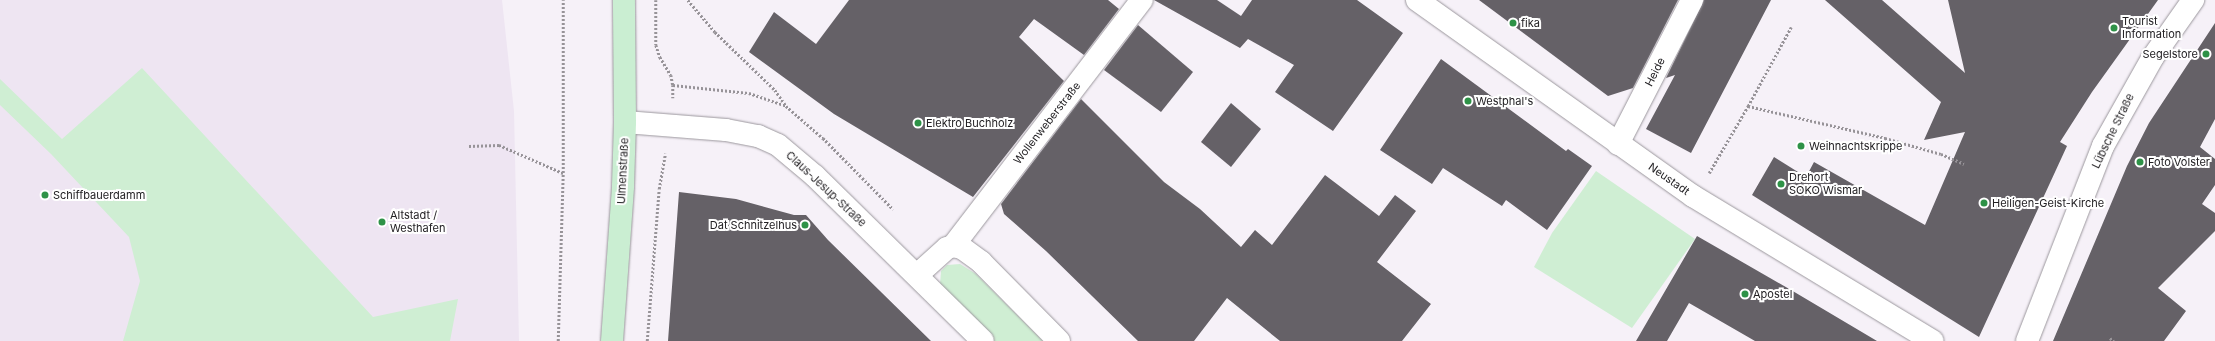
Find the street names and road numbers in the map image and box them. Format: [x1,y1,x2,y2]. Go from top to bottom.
street label: Heide [1642,55,1668,89]
street label: Wollenweberstraße [1011,79,1083,167]
street label: Lübsche Straße [2089,91,2137,171]
street label: Ulmenstraße [615,138,631,204]
street label: Claus-Jesup-Straße [783,148,869,230]
street label: Neustadt [1646,160,1692,198]

